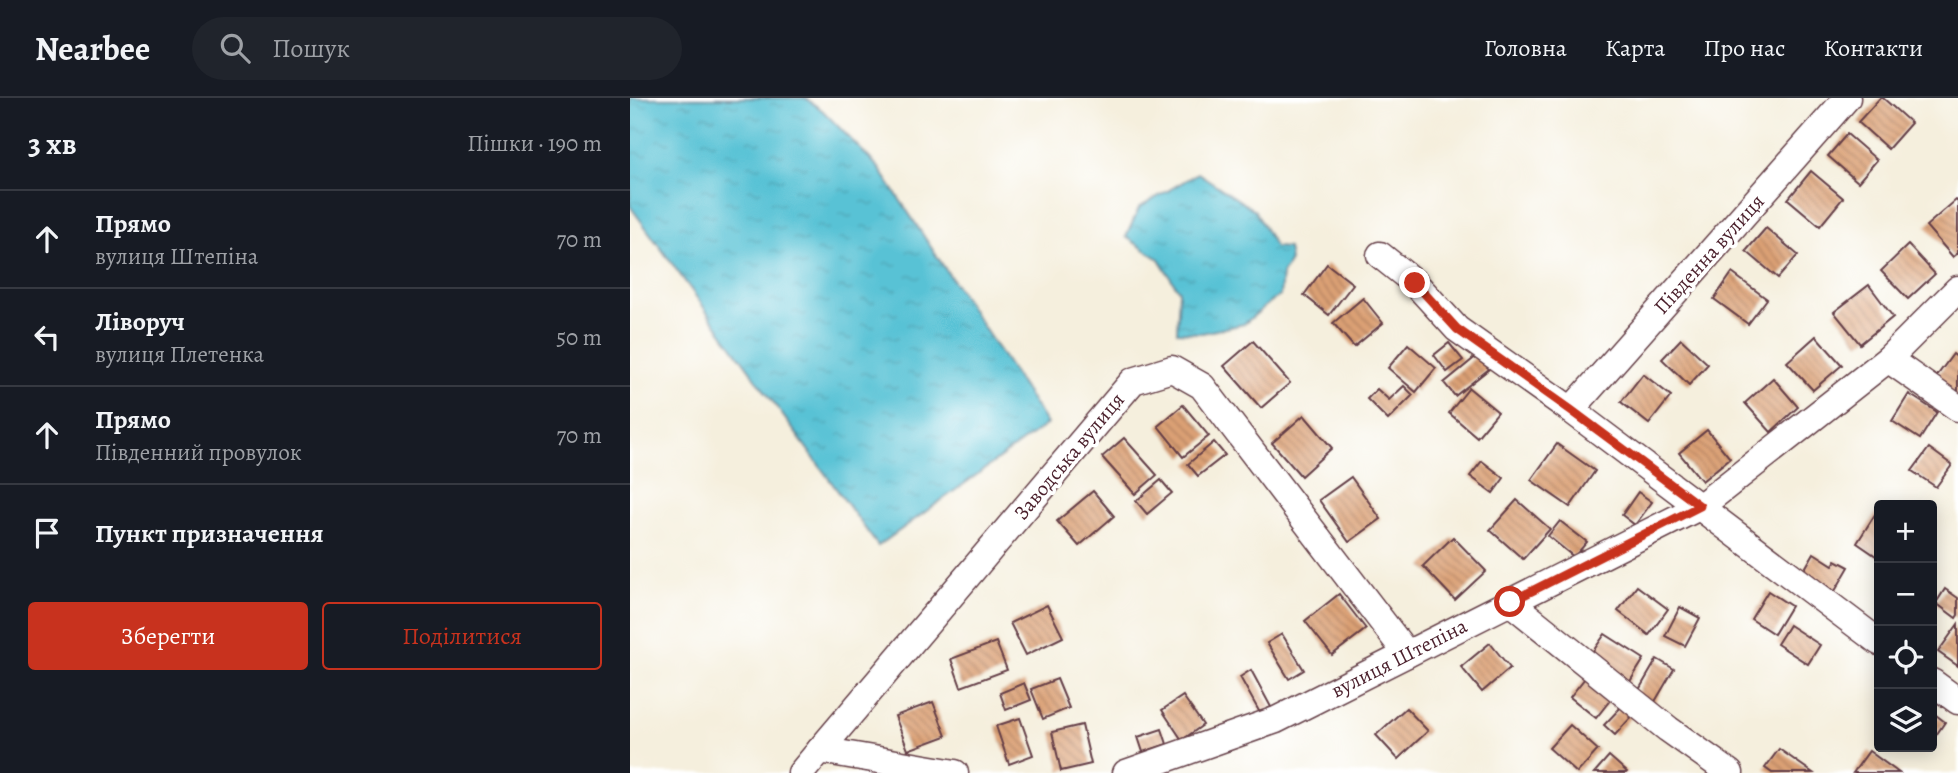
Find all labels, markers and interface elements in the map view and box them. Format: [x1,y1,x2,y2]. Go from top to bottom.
search box [192,17,682,80]
text: Nearbee [35,26,150,71]
icon: search [216,29,254,67]
text: Пошук [272,31,350,66]
text: Головна [1484,32,1567,64]
text: Карта [1605,32,1665,64]
text: Про нас [1703,32,1785,64]
text: Контакти [1823,32,1923,64]
text: 3 хв [28,124,77,164]
text: Пішки · 190 m [467,128,602,159]
street label: Південна вулиця [1647,188,1771,320]
text: Прямо [95,206,171,241]
icon: ahead [28,220,66,258]
text: 70 m [556,224,602,255]
text: вулиця Штепіна [95,241,258,272]
route end [1399,267,1430,298]
text: Ліворуч [95,304,185,339]
icon: left [28,318,66,356]
text: 50 m [556,322,602,353]
text: вулиця Плетенка [95,339,264,370]
street label: Заводська вулиця [1007,386,1131,526]
text: Прямо [95,402,171,437]
icon: ahead [28,416,66,454]
text: 70 m [556,420,602,451]
text: Південний провулок [95,437,302,468]
map controls [1874,500,1937,752]
button: + [1874,500,1937,563]
icon: arrive [28,514,66,552]
text: Пункт призначення [95,516,324,551]
button: − [1874,563,1937,626]
route start [1494,586,1525,617]
button: Зберегти [28,602,308,670]
button: Поділитися [322,602,602,670]
street label: вулиця Штепіна [1326,612,1472,704]
button: locate [1874,626,1937,689]
button: layers [1874,689,1937,752]

